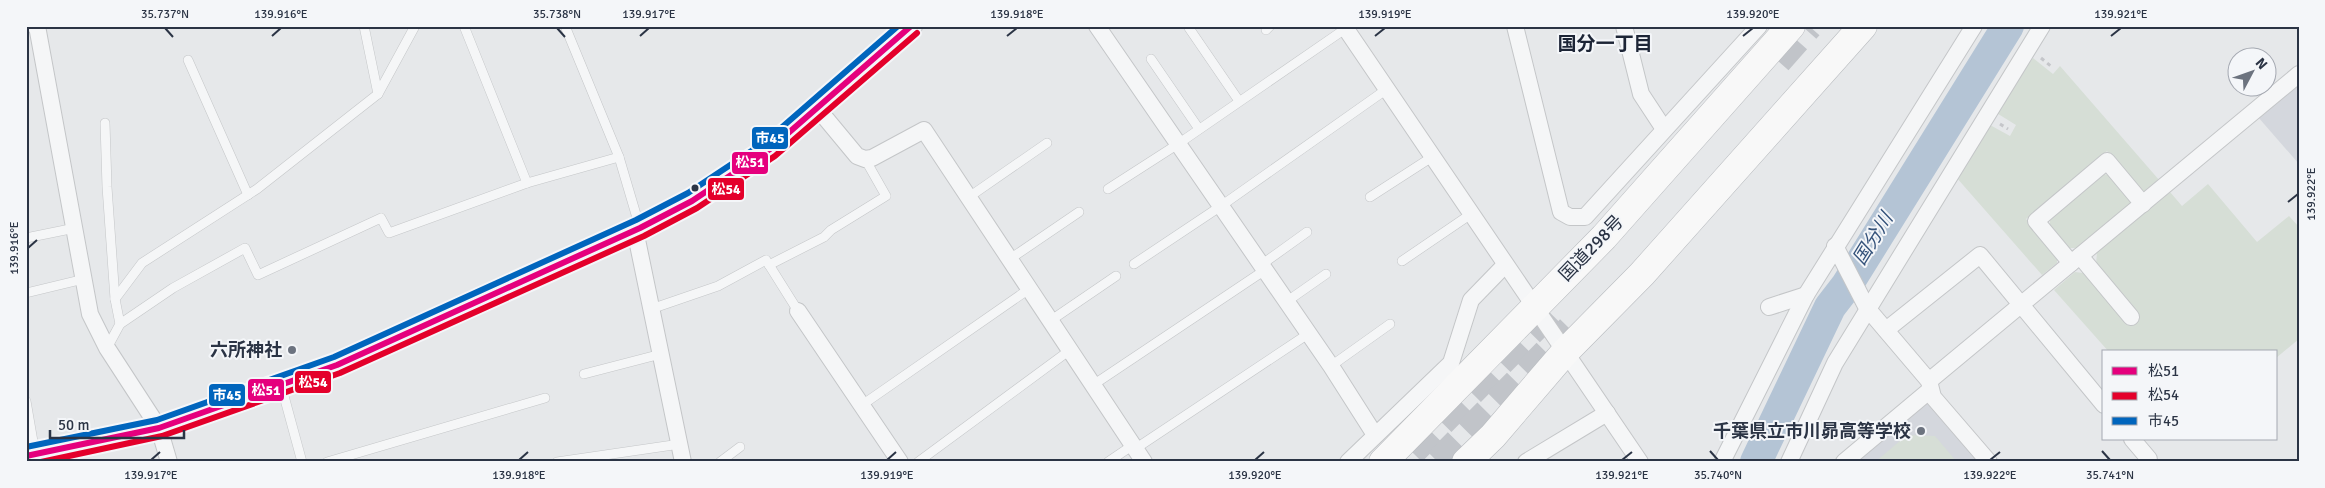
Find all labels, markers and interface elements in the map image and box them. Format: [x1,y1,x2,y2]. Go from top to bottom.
text: 35.737°N [141,7,189,22]
text: 139.916°E [254,7,308,22]
text: 35.738°N [533,7,581,22]
text: 139.917°E [622,7,676,22]
text: 139.918°E [990,7,1044,22]
text: 139.919°E [1358,7,1412,22]
text: 139.920°E [1726,7,1780,22]
text: 139.921°E [2094,7,2148,22]
district label: 国分一丁目 [1557,32,1653,56]
north arrow [2228,48,2278,98]
text: N [2252,55,2271,73]
line badge: 市45 [751,126,789,150]
text: 市45 [755,130,785,147]
line badge: 松51 [731,151,769,175]
text: 松51 [735,154,765,171]
text: 139.922°E [2304,167,2319,221]
line badge: 松54 [707,177,745,201]
text: 松54 [711,181,741,198]
unlabelled marker [690,183,700,193]
water label: 国分川 [1848,207,1899,270]
street label: 国道298号 [1554,210,1628,286]
text: 139.916°E [7,221,22,275]
place label: 六所神社 [210,339,282,361]
marker: 六所神社 [286,344,298,356]
legend [2102,350,2278,440]
text: 松51 [2148,362,2179,380]
line badge: 松54 [294,370,332,394]
text: 松54 [298,374,328,391]
line badge: 松51 [247,378,285,402]
text: 松51 [251,382,281,399]
line badge: 市45 [208,383,246,407]
text: 松54 [2148,386,2179,404]
text: 市45 [212,387,242,404]
scale bar [50,408,184,440]
text: 市45 [2148,412,2179,430]
text: 50 m [58,416,89,434]
place label: 千葉県立市川昴高等学校 [1713,420,1911,442]
marker: 千葉県立市川昴高等学校 [1915,425,1927,437]
text: 139.917°E [124,468,178,483]
text: 139.918°E [492,468,546,483]
text: 139.919°E [860,468,914,483]
text: 139.920°E [1228,468,1282,483]
text: 139.921°E [1595,468,1649,483]
text: 35.740°N [1694,468,1742,483]
text: 139.922°E [1963,468,2017,483]
text: 35.741°N [2086,468,2134,483]

